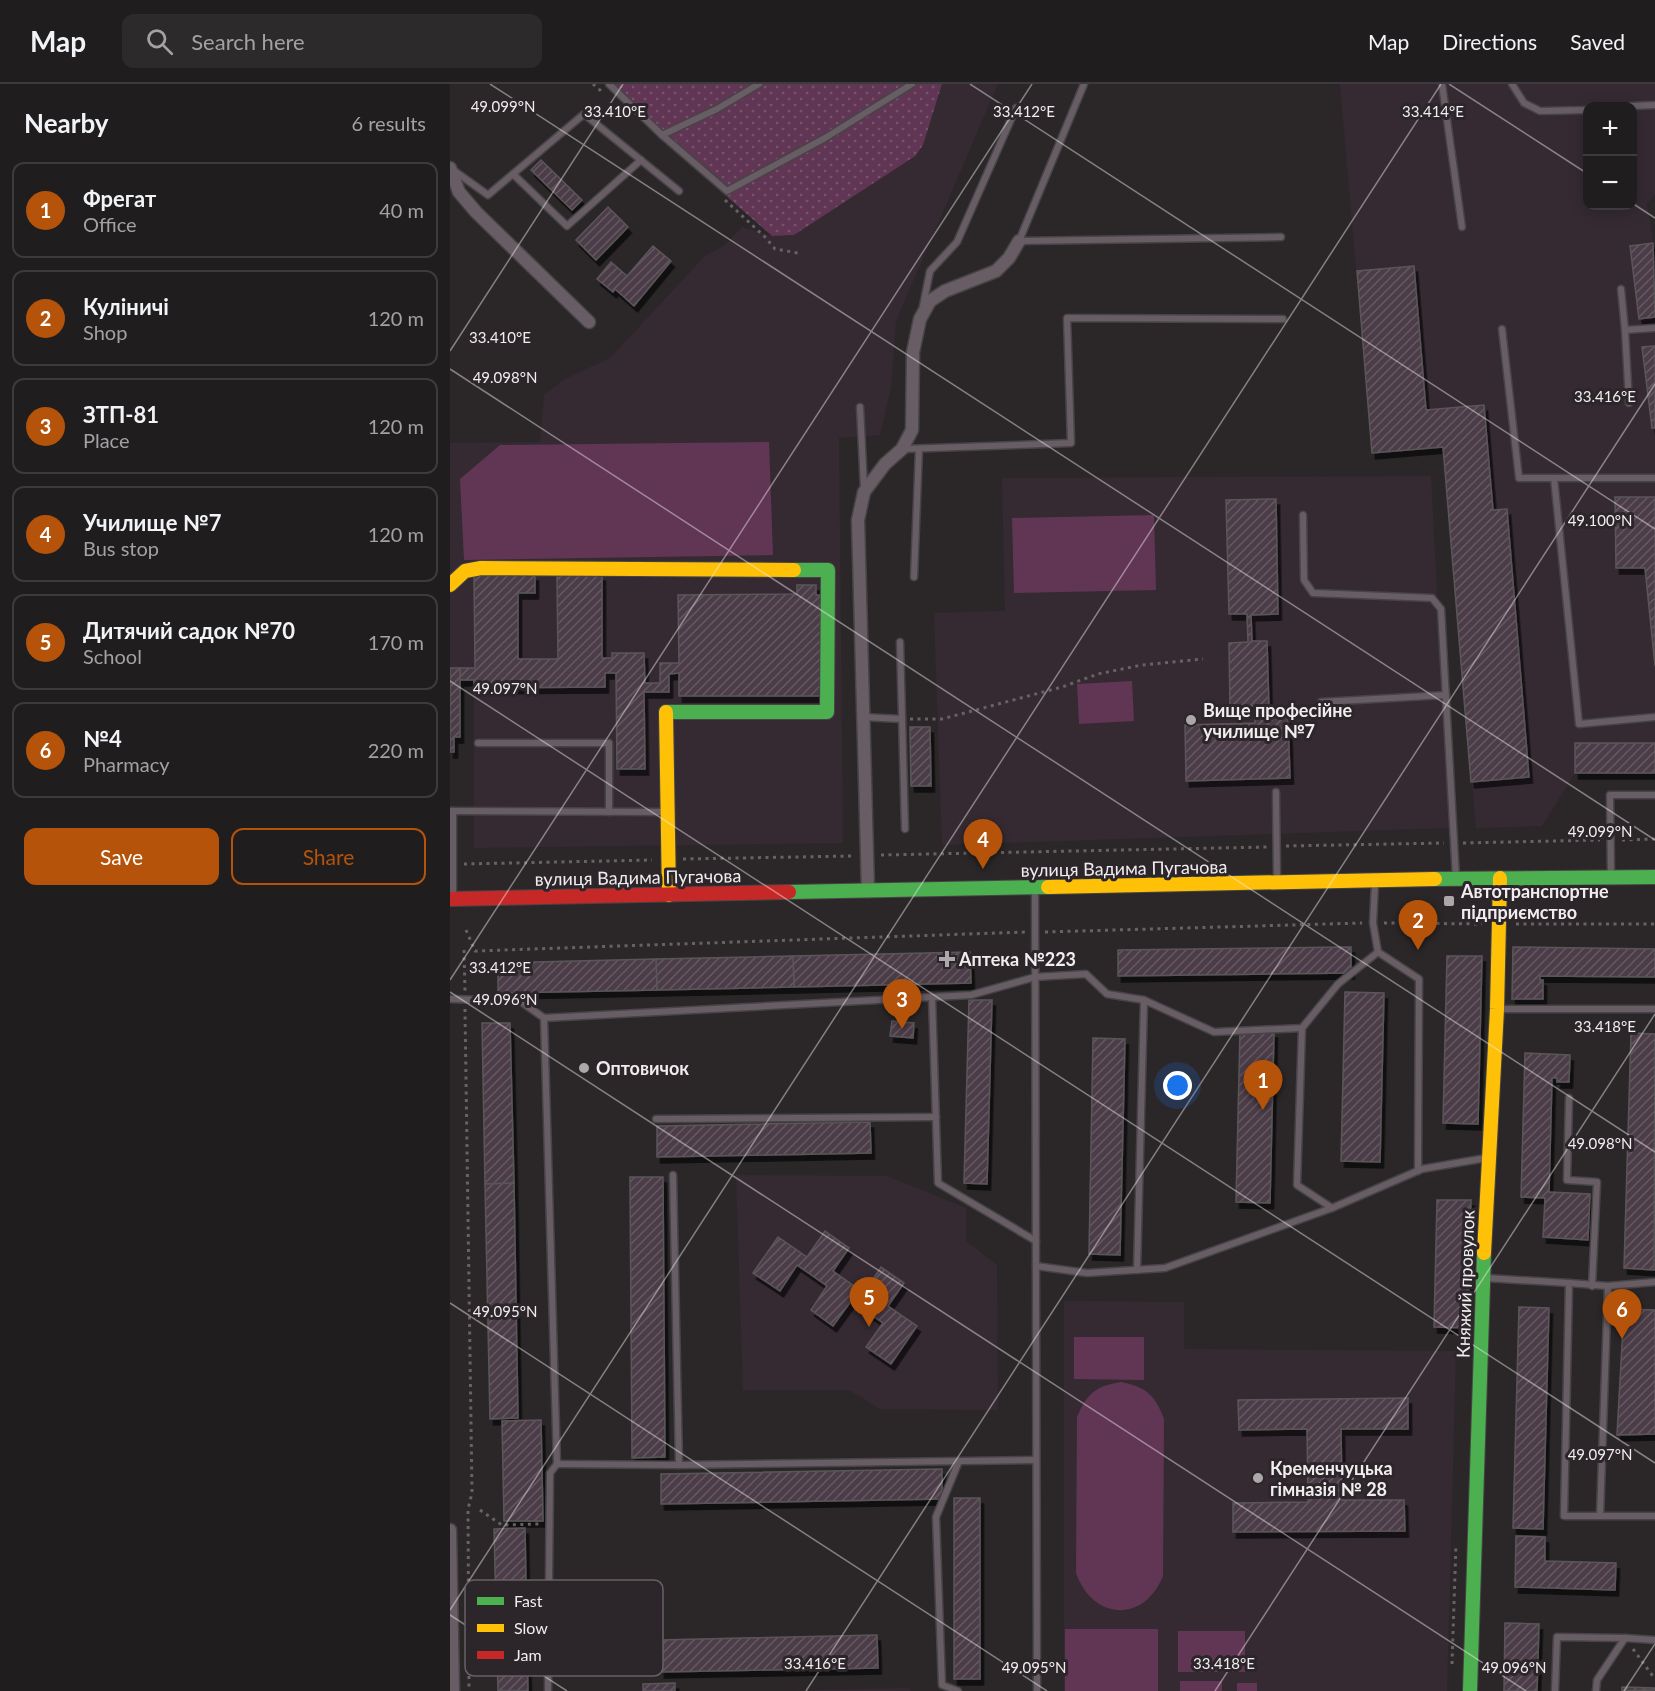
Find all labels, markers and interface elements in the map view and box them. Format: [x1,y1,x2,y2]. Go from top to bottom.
search box [122,14,542,68]
text: Map [30,24,86,58]
icon: search [143,25,176,58]
text: Search here [191,28,305,55]
text: Map [1368,29,1409,54]
text: Directions [1442,29,1537,54]
text: Saved [1570,29,1625,54]
text: 49.099°N [471,97,535,115]
text: 33.410°E [584,102,646,120]
text: 33.412°E [993,102,1055,120]
text: 33.414°E [1402,102,1464,120]
map controls [1583,102,1637,210]
button: + [1583,102,1637,156]
text: Nearby [24,107,109,139]
text: 6 results [351,111,426,135]
button: − [1583,156,1637,210]
text: Фрегат [83,185,156,212]
text: 1 [40,198,51,222]
text: 40 m [379,198,424,222]
text: Office [83,212,137,236]
text: Куліничі [83,293,169,320]
text: 2 [40,306,51,330]
text: 120 m [368,306,424,330]
text: Shop [83,320,127,344]
text: 33.410°E [469,328,531,346]
text: 49.098°N [473,368,537,386]
text: 33.416°E [1574,387,1636,405]
text: ЗТП-81 [83,401,159,428]
text: 3 [40,414,51,438]
text: 120 m [368,414,424,438]
text: Place [83,428,130,452]
text: Училище №7 [83,509,221,536]
text: 49.100°N [1568,511,1632,529]
text: 4 [40,522,51,546]
text: 120 m [368,522,424,546]
text: Bus stop [83,536,159,560]
text: Дитячий садок №70 [83,617,295,644]
text: 5 [40,630,51,654]
text: 170 m [368,630,424,654]
text: School [83,644,142,668]
text: 49.097°N [473,679,537,697]
place label: Вище професійне училище №7 [1203,699,1352,742]
marker: Вище професійне училище №7 [1184,713,1198,727]
text: №4 [83,725,122,752]
text: 6 [40,738,51,762]
text: 220 m [368,738,424,762]
text: Pharmacy [83,752,170,776]
pin: 4 [964,820,1002,869]
text: 49.099°N [1568,822,1632,840]
button: Save [24,828,219,885]
button: Share [231,828,426,885]
street label: вулиця Вадима Пугачова [1021,855,1227,881]
street label: вулиця Вадима Пугачова [535,864,741,890]
place label: Автотранспортне підприємство [1460,880,1609,923]
marker: Автотранспортне підприємство [1442,894,1456,908]
pin: 2 [1398,900,1438,950]
place label: Аптека №223 [958,948,1076,970]
marker: Аптека №223 [940,952,954,966]
text: 33.412°E [469,958,531,976]
pin: 3 [882,980,922,1029]
text: 49.096°N [473,990,537,1008]
text: 33.418°E [1574,1017,1636,1035]
place label: Оптовичок [596,1057,689,1079]
pin: 1 [1244,1060,1282,1110]
marker: Оптовичок [577,1061,591,1075]
your location [1163,1071,1192,1100]
text: 49.098°N [1568,1134,1632,1152]
street label: Княжий провулок [1451,1209,1479,1358]
pin: 5 [850,1278,888,1327]
pin: 6 [1602,1290,1642,1339]
text: 49.095°N [473,1302,537,1320]
text: 49.097°N [1568,1445,1632,1463]
place label: Кременчуцька гімназія № 28 [1270,1457,1393,1500]
marker: Кременчуцька гімназія № 28 [1251,1471,1265,1485]
legend [465,1580,663,1676]
text: Fast [514,1591,543,1610]
text: Slow [514,1618,548,1637]
text: Jam [514,1645,542,1664]
text: 33.416°E [784,1654,846,1672]
text: 33.418°E [1193,1654,1255,1672]
text: 49.095°N [1002,1658,1066,1676]
text: 49.096°N [1482,1658,1546,1676]

